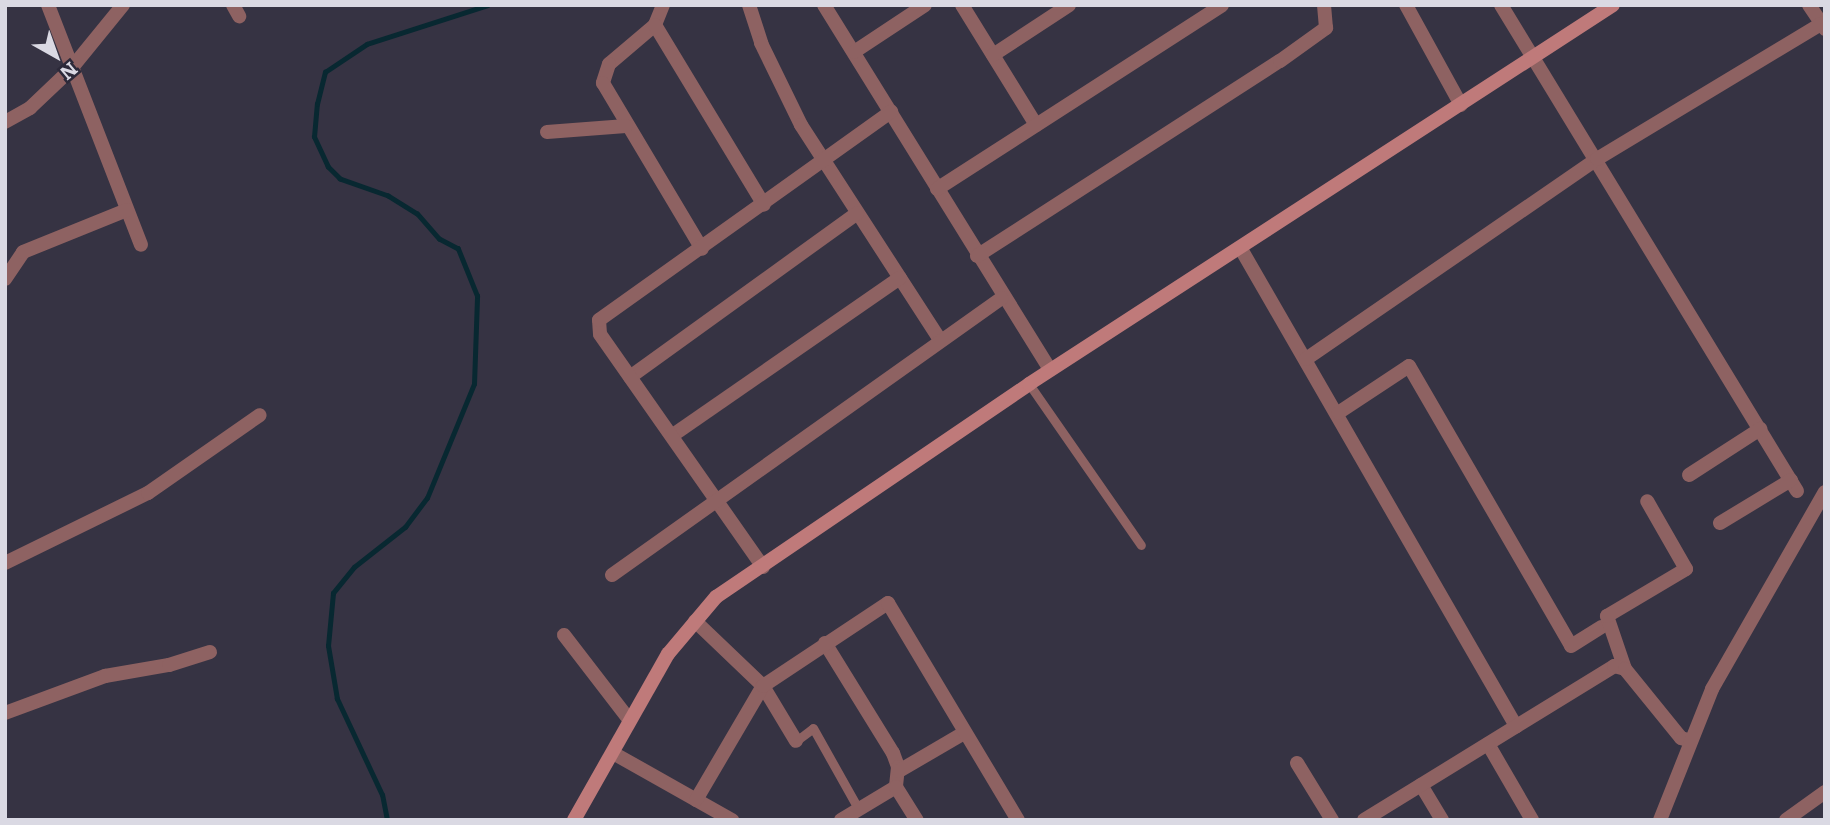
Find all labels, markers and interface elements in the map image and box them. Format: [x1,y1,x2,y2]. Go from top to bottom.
north arrow [21,21,91,91]
text: N [54,56,85,88]

